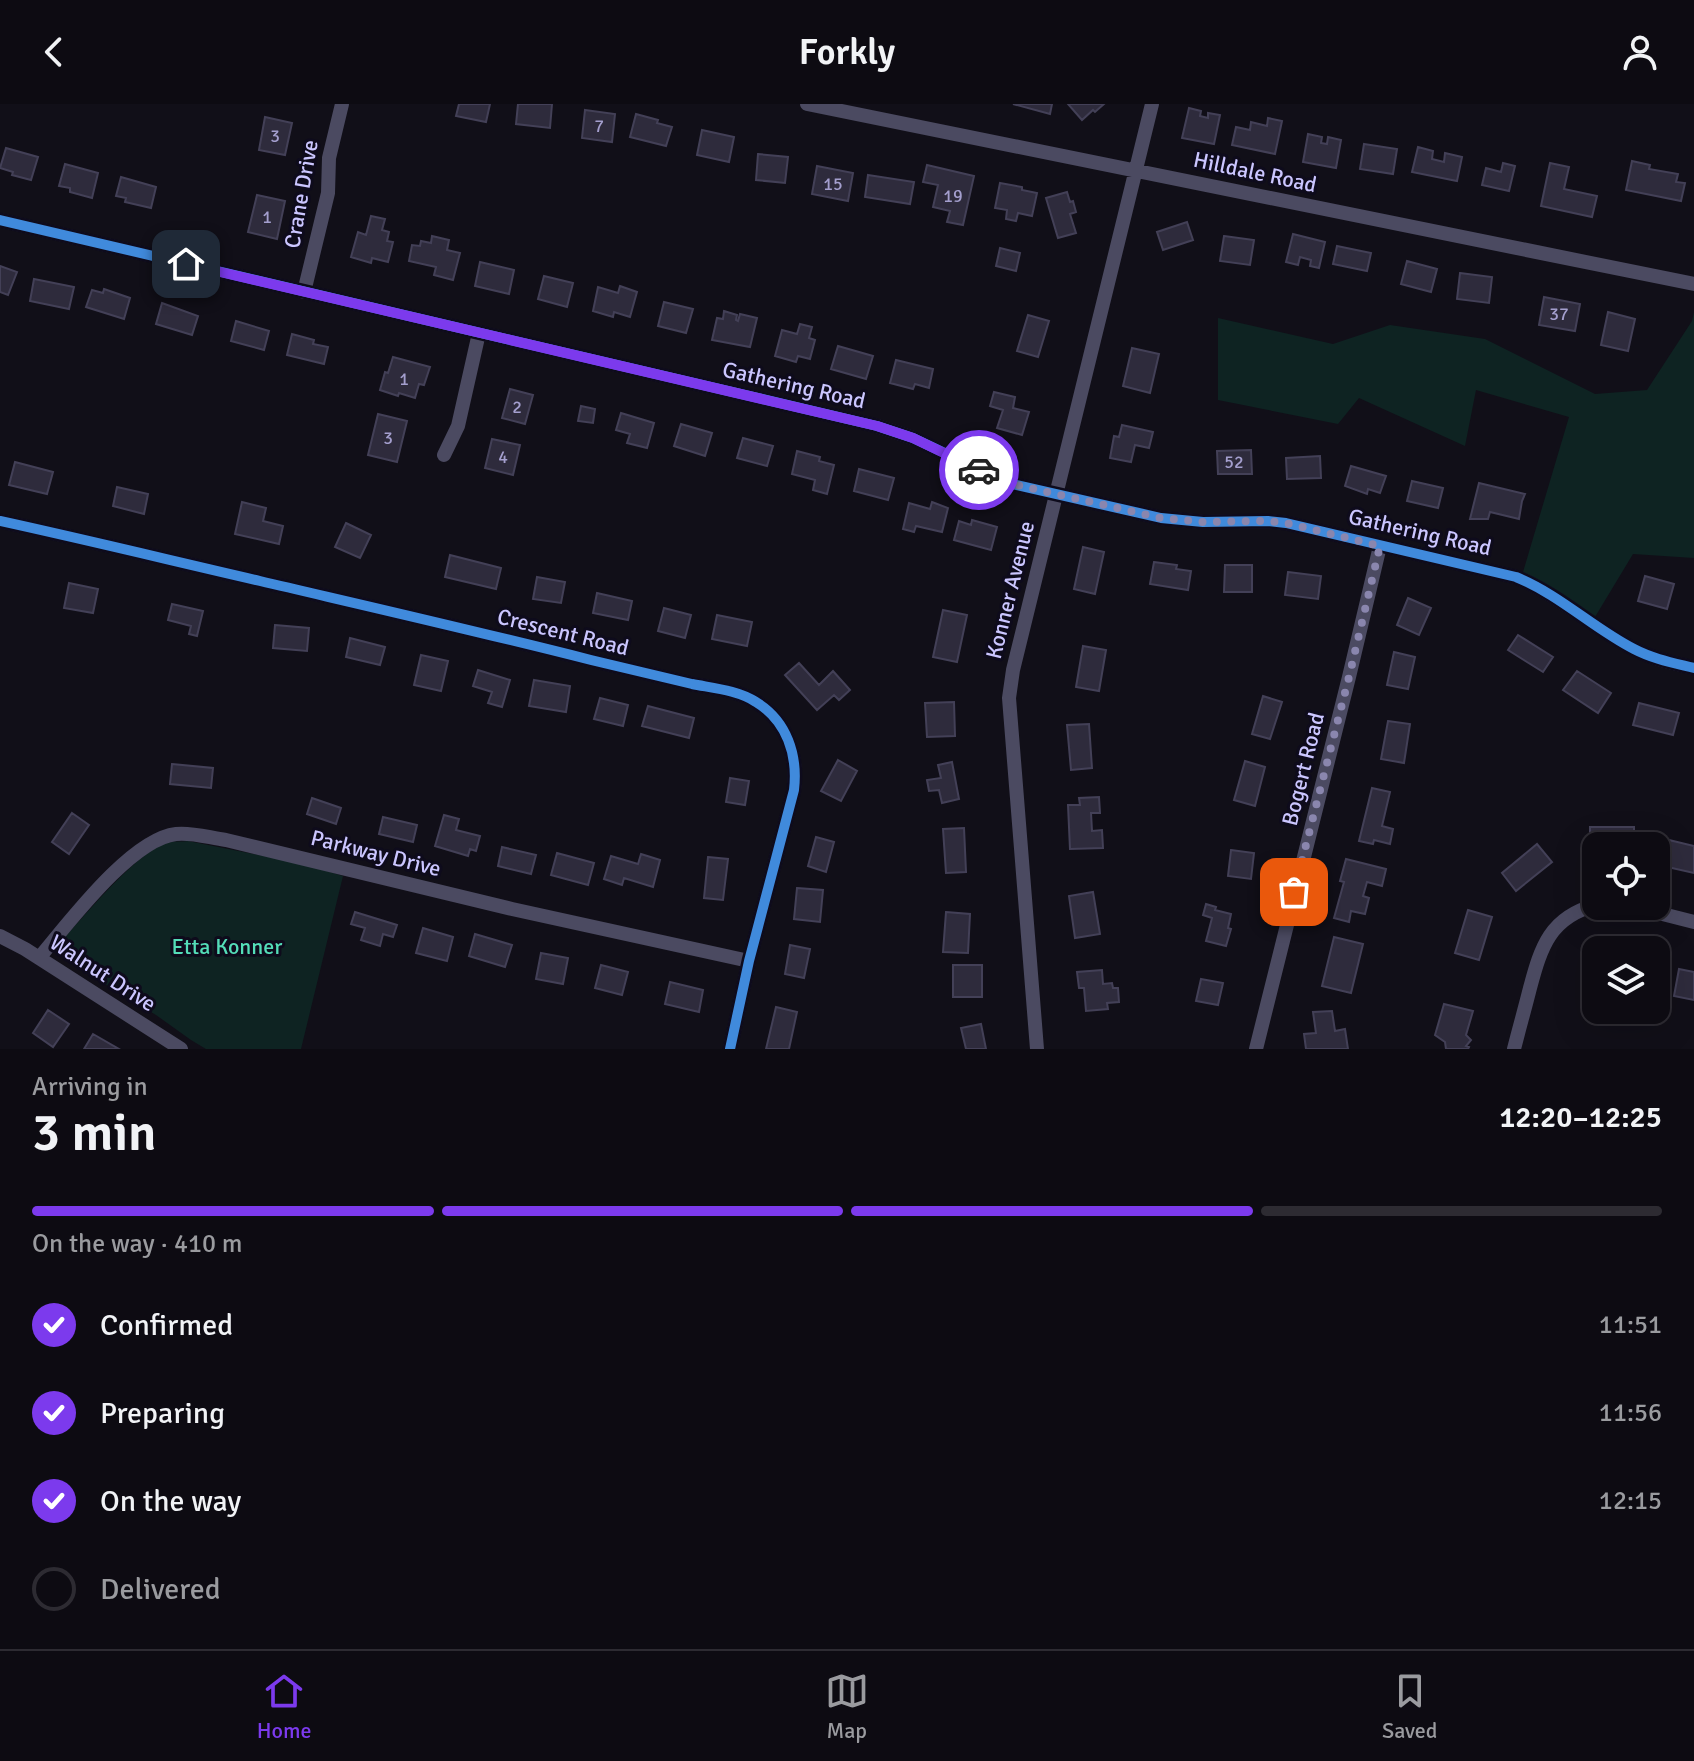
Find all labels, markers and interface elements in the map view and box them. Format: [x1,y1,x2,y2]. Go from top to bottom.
icon: back [32,30,76,74]
text: Forkly [799,30,895,75]
icon: person [1618,30,1662,74]
house number: 7 [594,115,604,137]
house number: 3 [270,125,280,147]
street label: Crane Drive [278,138,324,250]
street label: Hilldale Road [1191,146,1319,198]
house number: 15 [823,173,843,195]
house number: 19 [943,185,963,207]
house number: 1 [262,206,272,228]
pin [152,230,220,298]
icon: home [164,242,208,286]
house number: 37 [1549,303,1569,325]
street label: Gathering Road [720,355,868,415]
house number: 1 [399,368,409,390]
house number: 2 [512,396,522,418]
house number: 3 [383,427,393,449]
courier [939,430,1019,510]
house number: 4 [498,446,508,468]
icon: car [957,448,1001,492]
house number: 52 [1224,451,1244,473]
street label: Gathering Road [1346,502,1494,562]
street label: Konner Avenue [980,518,1040,662]
street label: Crescent Road [494,603,632,661]
street label: Bogert Road [1276,710,1330,828]
street label: Parkway Drive [308,824,444,882]
map controls [1582,832,1670,1024]
button: locate [1582,832,1670,920]
pin [1260,858,1328,926]
icon: bag [1272,870,1316,914]
street label: Walnut Drive [45,929,161,1017]
park label: Etta Konner [172,933,282,960]
button: layers [1582,936,1670,1024]
text: Arriving in [32,1071,148,1103]
text: 12:20–12:25 [1499,1099,1662,1136]
text: 3 min [32,1101,157,1165]
text: On the way · 410 m [32,1228,242,1260]
icon: check [32,1303,76,1347]
text: Confirmed [100,1307,233,1344]
text: 11:51 [1599,1309,1662,1341]
icon: check [32,1391,76,1435]
text: Preparing [100,1395,225,1432]
text: 11:56 [1599,1397,1662,1429]
icon: check [32,1479,76,1523]
text: On the way [100,1483,241,1520]
text: 12:15 [1599,1485,1662,1517]
text: Delivered [100,1571,221,1608]
tab: Home [257,1669,311,1744]
tab: Map [825,1669,869,1744]
tab: Saved [1382,1669,1437,1744]

